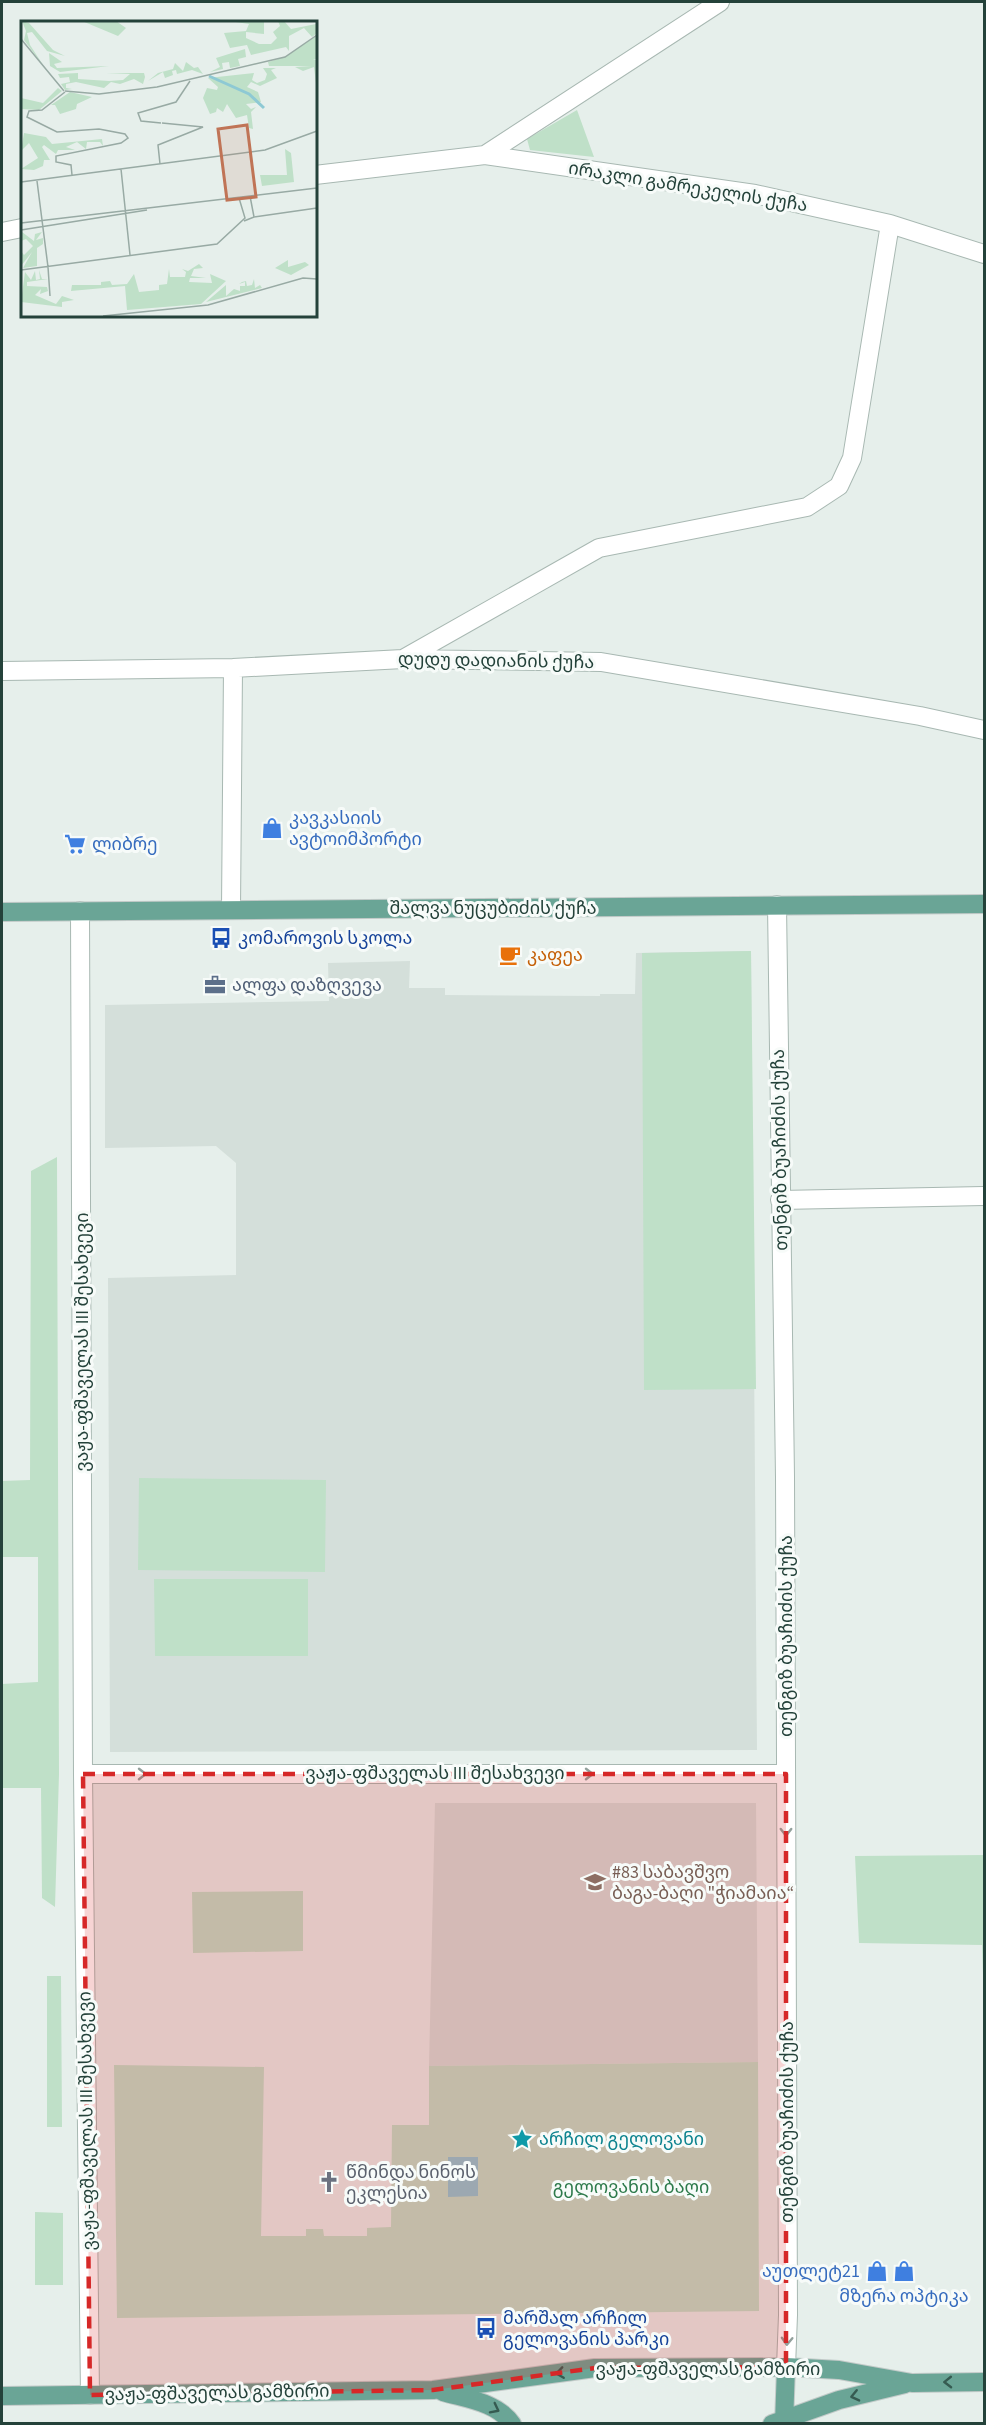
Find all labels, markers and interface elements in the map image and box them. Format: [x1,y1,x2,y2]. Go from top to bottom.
inset map [21,21,316,316]
street label: ირაკლი გამრეკელის ქუჩა [567,156,809,218]
street label: დუდუ დადიანის ქუჩა [398,647,594,675]
place label: კავკასიის ავტოიმპორტი [289,806,422,852]
shop icon: კავკასიის ავტოიმპორტი [260,816,284,840]
supermarket icon: ლიბრე [63,832,87,856]
place label: ლიბრე [92,832,158,857]
street label: შალვა ნუცუბიძის ქუჩა [389,896,597,921]
bus stop icon: კომაროვის სკოლა [209,926,233,950]
place label: კომაროვის სკოლა [238,926,412,951]
cafe icon: კაფეა [498,943,522,967]
place label: კაფეა [527,943,583,968]
office icon: ალფა დაზღვევა [203,973,227,997]
place label: ალფა დაზღვევა [232,973,382,998]
street label: თენგიზ ბუაჩიძის ქუჩა [766,1049,794,1251]
street label: ვაჟა-ფშაველას III შესახვევი [70,1212,95,1472]
street label: თენგიზ ბუაჩიძის ქუჩა [774,1535,799,1737]
street label: ვაჟა-ფშაველას III შესახვევი [305,1761,565,1786]
one-way arrow [137,1768,146,1780]
one-way arrow [584,1768,593,1780]
one-way arrow [780,1828,792,1837]
place label: #83 საბავშვო ბაგა-ბაღი "ჭიამაია“ [612,1860,794,1906]
school or university icon: #83 საბავშვო ბაგა-ბაღი "ჭიამაია“ [583,1870,607,1894]
street label: ვაჟა-ფშაველას III შესახვევი [72,1991,102,2251]
street label: თენგიზ ბუაჩიძის ქუჩა [775,2021,800,2223]
place icon: არჩილ გელოვანი [510,2127,534,2151]
place label: არჩილ გელოვანი [539,2127,704,2152]
place label: წმინდა ნინოს ეკლესია [346,2160,476,2206]
church icon: წმინდა ნინოს ეკლესია [317,2170,341,2194]
park label: გელოვანის ბაღი [553,2175,709,2200]
place label: აუთლეტ21 [762,2259,860,2284]
shop icon: აუთლეტ21 [865,2259,889,2283]
shop icon: მზერა ოპტიკა [892,2259,916,2283]
place label: მზერა ოპტიკა [839,2284,969,2309]
place label: მარშალ არჩილ გელოვანის პარკი [503,2306,669,2352]
bus stop icon: მარშალ არჩილ გელოვანის პარკი [474,2316,498,2340]
one-way arrow [781,2337,794,2346]
street label: ვაჟა-ფშაველას გამზირი [596,2357,820,2382]
one-way arrow [556,2366,565,2378]
one-way arrow [944,2376,953,2388]
street label: ვაჟა-ფშაველას გამზირი [104,2379,330,2407]
one-way arrow [851,2388,861,2401]
one-way arrow [489,2402,499,2413]

